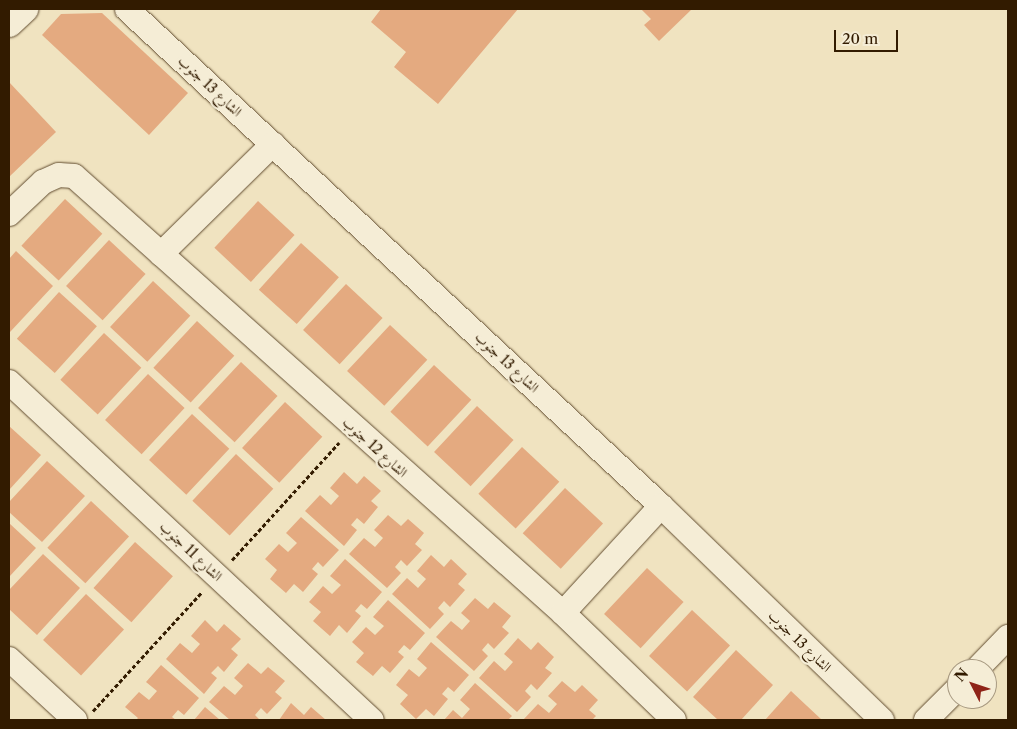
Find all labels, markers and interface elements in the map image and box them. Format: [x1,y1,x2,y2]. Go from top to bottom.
scale bar [837,20,901,52]
text: 20 m [842,29,878,48]
street label: الشارع 13 جنوب [175,52,245,120]
street label: الشارع 13 جنوب [472,328,542,396]
street label: الشارع 12 جنوب [339,413,411,481]
street label: الشارع 11 جنوب [156,518,226,584]
street label: الشارع 13 جنوب [765,607,835,675]
north arrow [947,659,997,709]
text: N [951,664,972,685]

